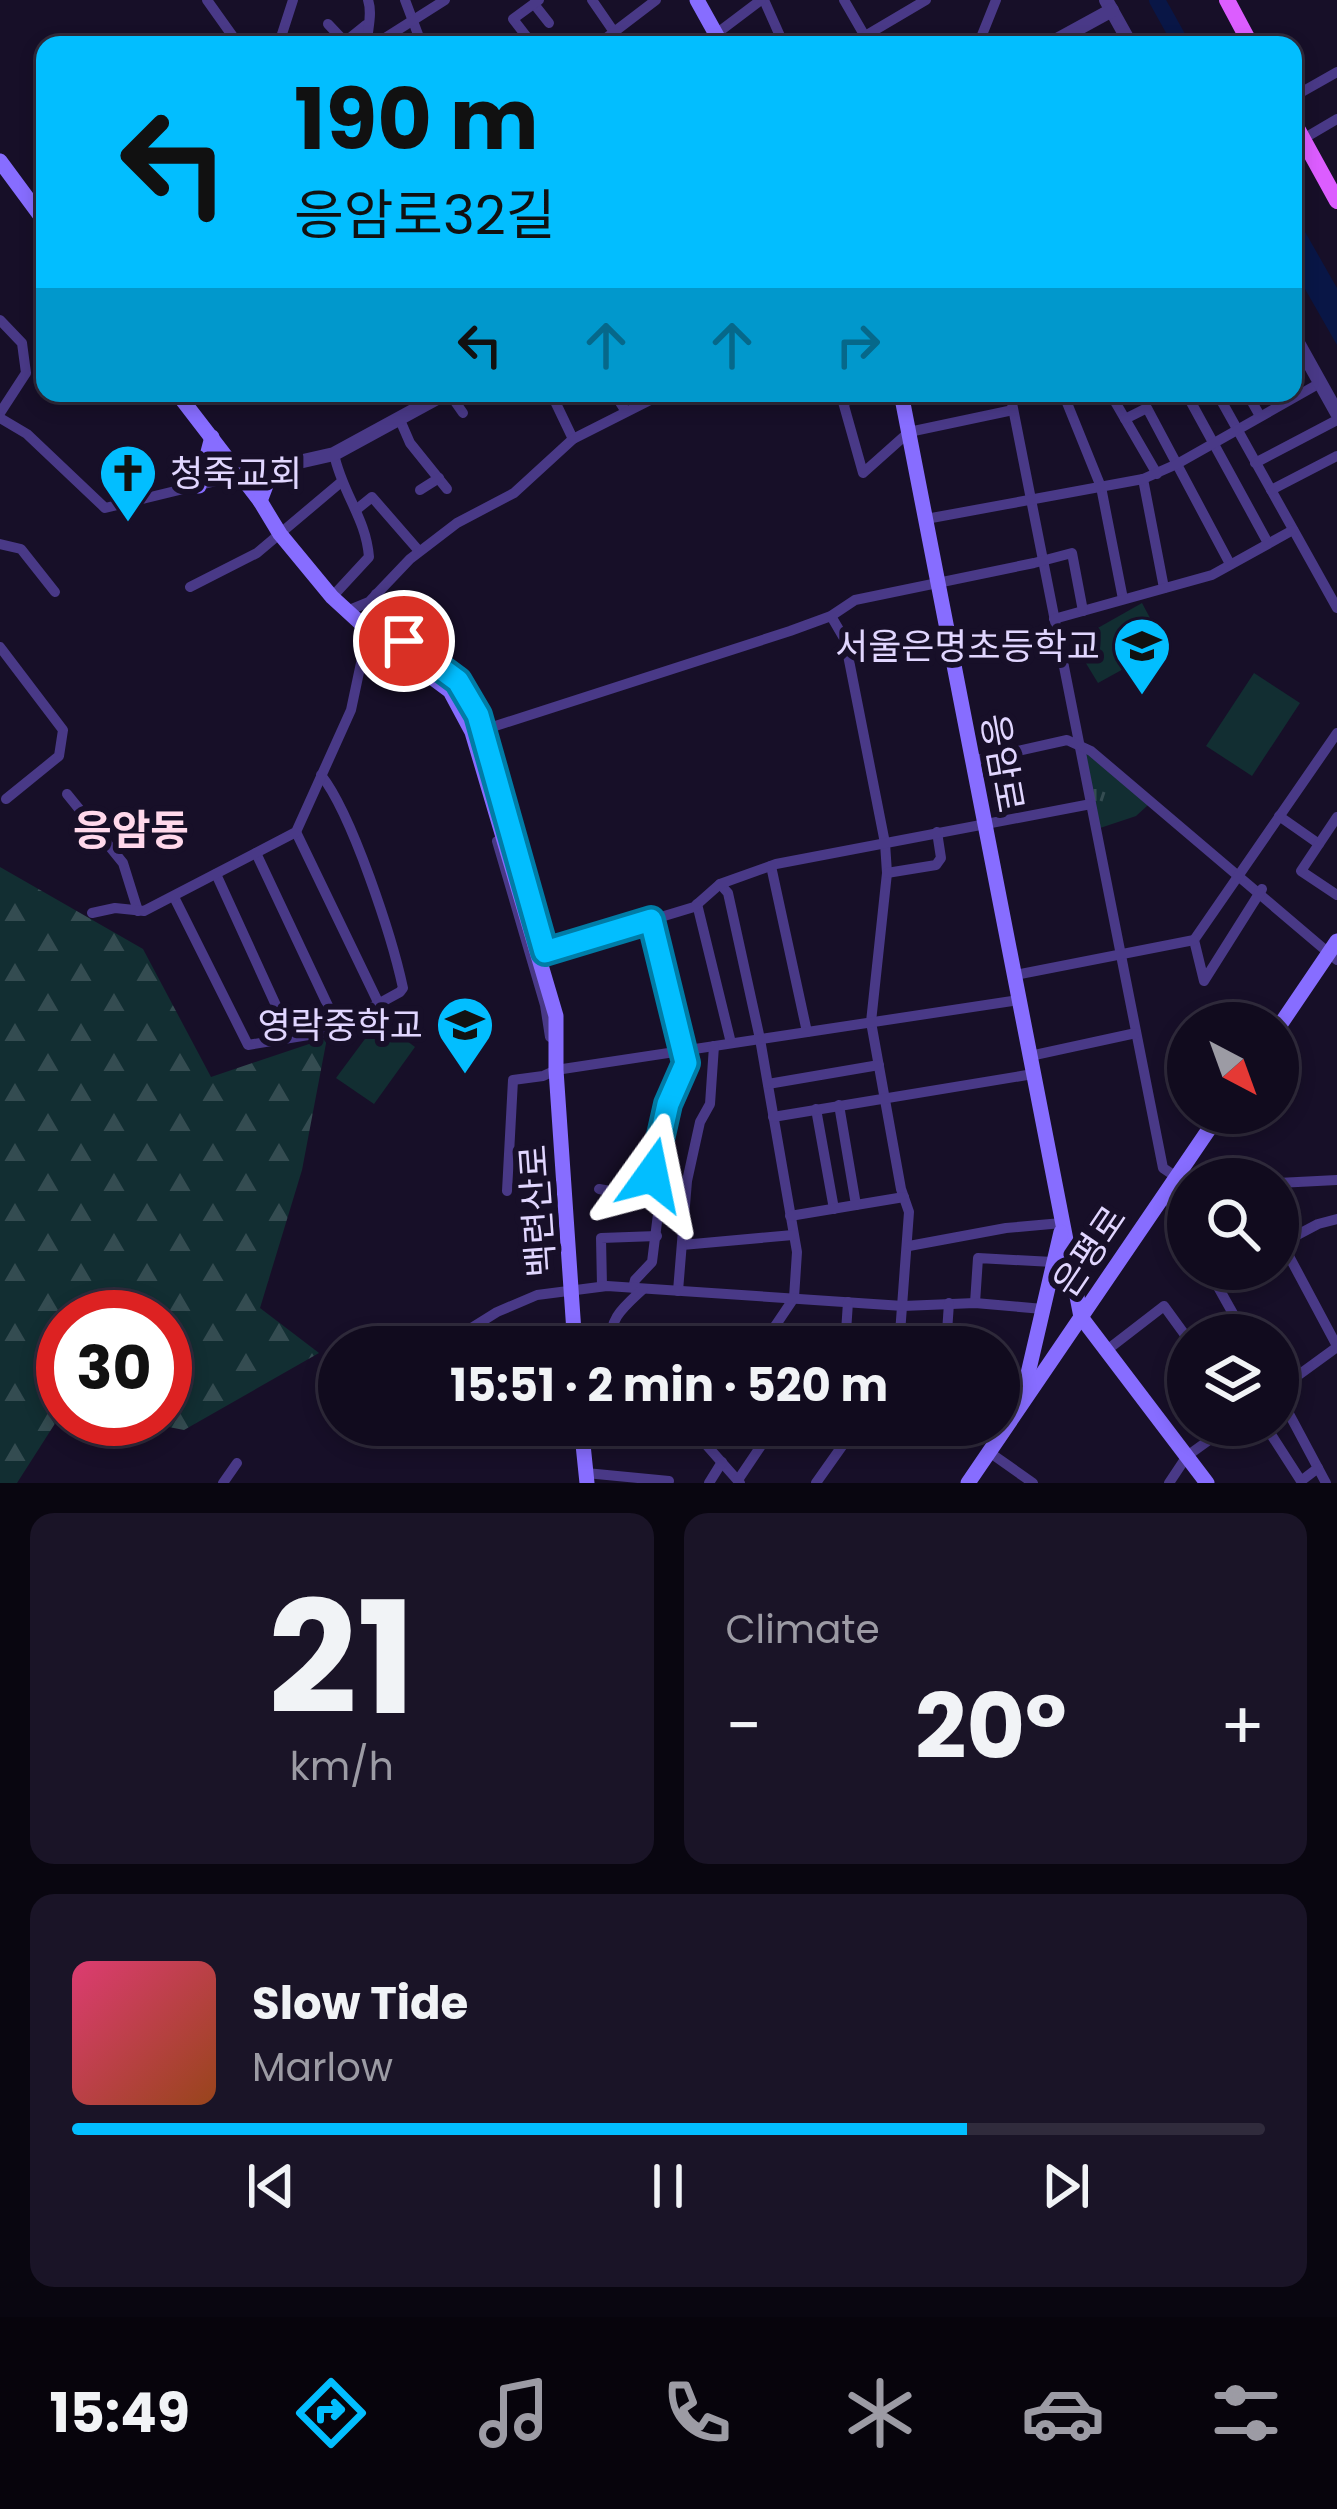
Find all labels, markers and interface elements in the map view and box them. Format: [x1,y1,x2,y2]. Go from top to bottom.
text: 190 m [294,61,539,178]
icon: left [96,84,252,240]
text: 응암로32길 [294,177,556,253]
icon: left [447,312,513,378]
icon: ahead [573,312,639,378]
icon: ahead [699,312,765,378]
icon: right [825,312,891,378]
church icon: 청죽교회 [97,442,159,524]
place label: 청죽교회 [170,448,302,499]
pin [353,590,455,692]
icon: arrive [371,608,437,674]
school or university icon: 서울은명초등학교 [1111,615,1173,697]
place label: 서울은명초등학교 [835,621,1100,672]
street label: 응암로 [969,710,1036,816]
district label: 응암동 [73,801,189,860]
school or university icon: 영락중학교 [434,994,496,1076]
place label: 영락중학교 [257,1000,423,1051]
north arrow [1167,1002,1299,1134]
map controls [1167,1002,1299,1446]
position arrow [589,1112,715,1238]
street label: 백련산로 [507,1143,568,1279]
button: search [1167,1158,1299,1290]
street label: 은평로 [1040,1196,1138,1307]
speed limit sign: 30 [36,1290,192,1446]
button: layers [1167,1314,1299,1446]
text: 15:51 · 2 min · 520 m [450,1354,888,1417]
text: 21 [268,1549,416,1768]
text: Climate [726,1602,880,1657]
text: 20° [915,1663,1067,1790]
text: − [726,1680,762,1772]
text: + [1220,1680,1265,1772]
text: km/h [290,1739,394,1794]
text: Slow Tide [252,1972,468,2035]
text: Marlow [252,2040,393,2095]
icon: previous [238,2153,304,2219]
icon: pause [635,2153,701,2219]
icon: next [1033,2153,1099,2219]
icon: directions [289,2371,373,2455]
icon: music [472,2371,556,2455]
icon: phone [655,2371,739,2455]
icon: climate [838,2371,922,2455]
icon: car [1021,2371,1105,2455]
icon: filters [1204,2371,1288,2455]
text: 15:49 [49,2375,190,2451]

